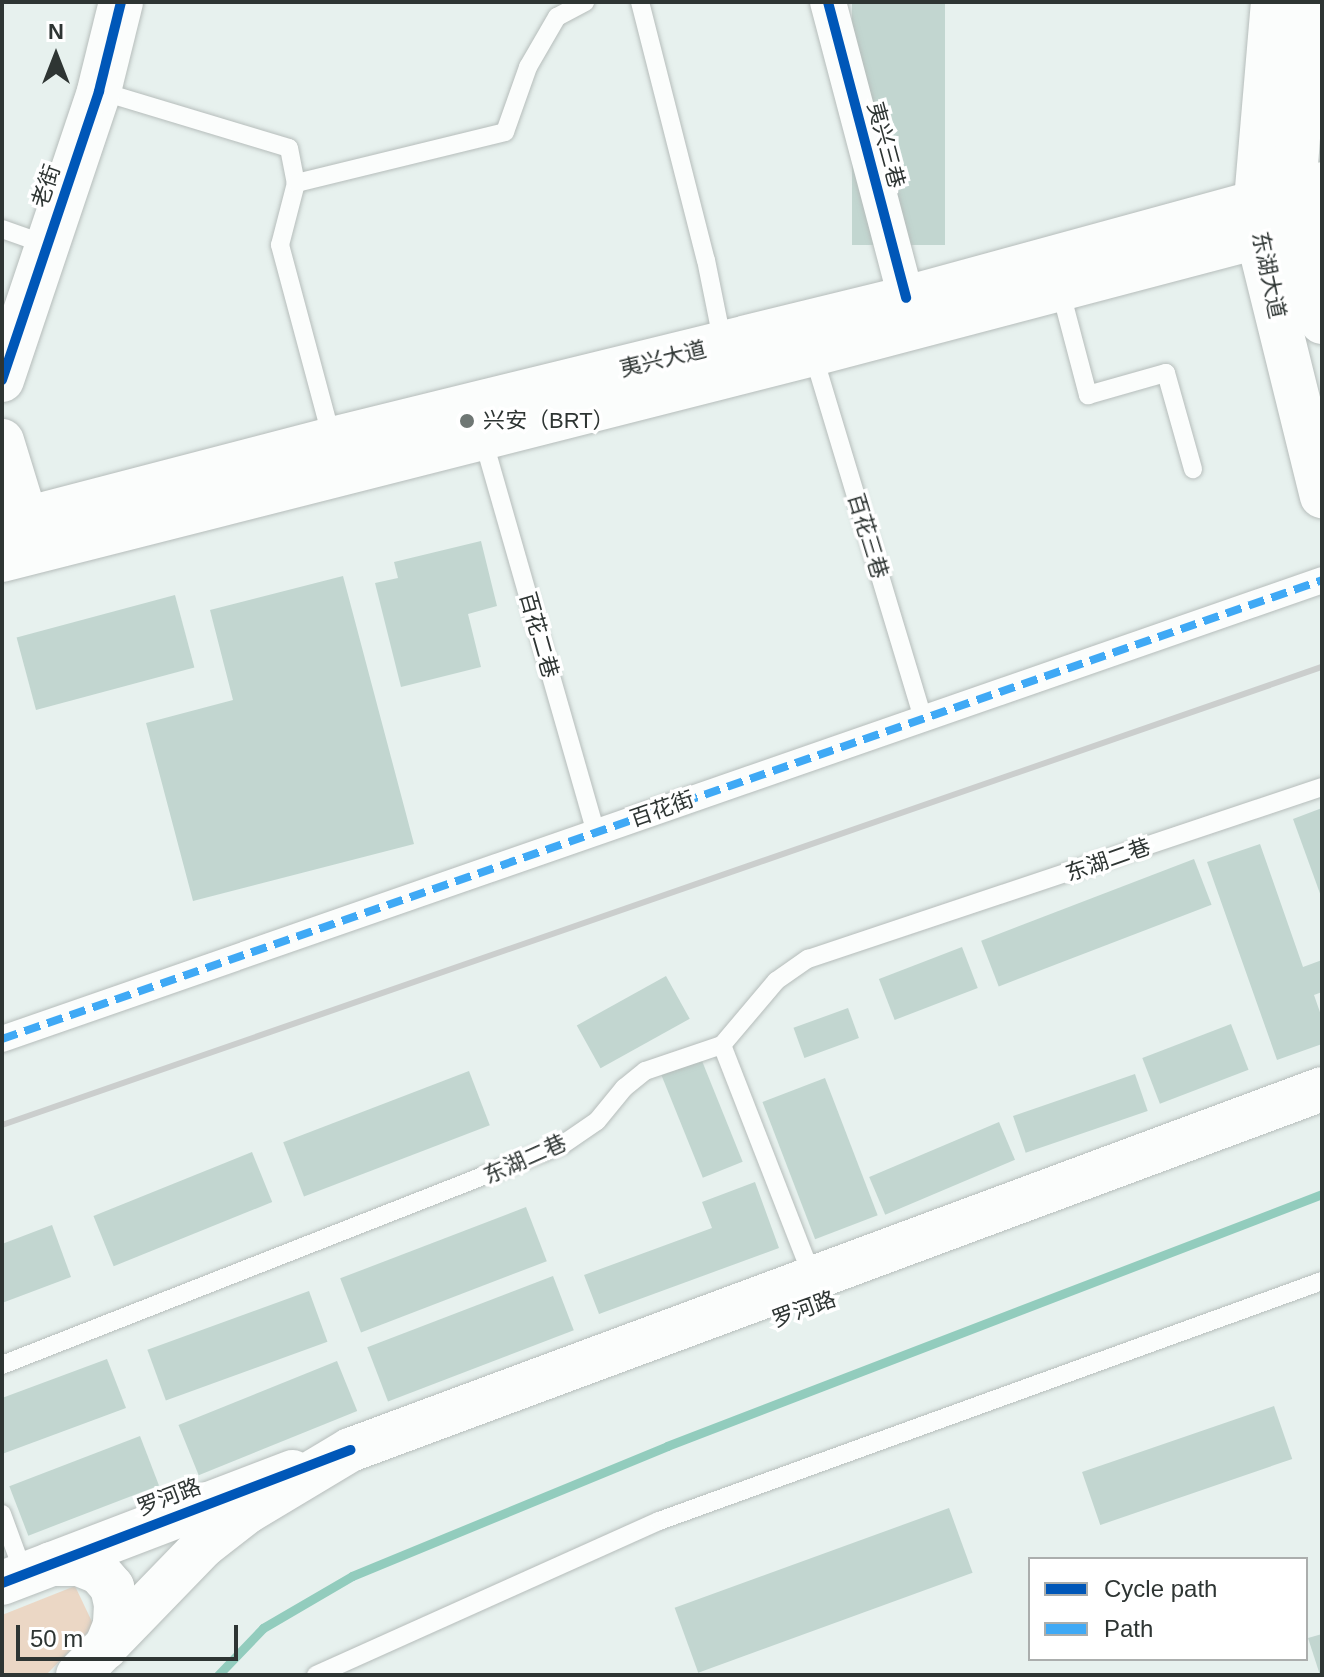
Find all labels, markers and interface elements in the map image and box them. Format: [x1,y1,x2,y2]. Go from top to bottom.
north arrow [16,16,96,96]
text: N [48,19,64,44]
street label: 夷兴三巷 [862,99,910,191]
street label: 老街 [26,161,66,211]
street label: 东湖大道 [1247,229,1291,321]
street label: 夷兴大道 [617,336,709,382]
place label: 兴安（BRT） [483,408,615,434]
marker: 兴安（BRT） [458,412,476,430]
street label: 百花三巷 [843,490,893,582]
street label: 百花二巷 [514,589,564,681]
street label: 百花街 [627,786,697,832]
street label: 东湖二巷 [1062,833,1154,887]
street label: 东湖二巷 [479,1129,571,1189]
street label: 罗河路 [768,1285,840,1333]
street label: 罗河路 [133,1473,205,1521]
legend [1028,1557,1308,1661]
text: Cycle path [1104,1575,1217,1602]
scale bar [20,1609,242,1659]
text: Path [1104,1615,1153,1642]
text: 50 m [30,1625,83,1652]

